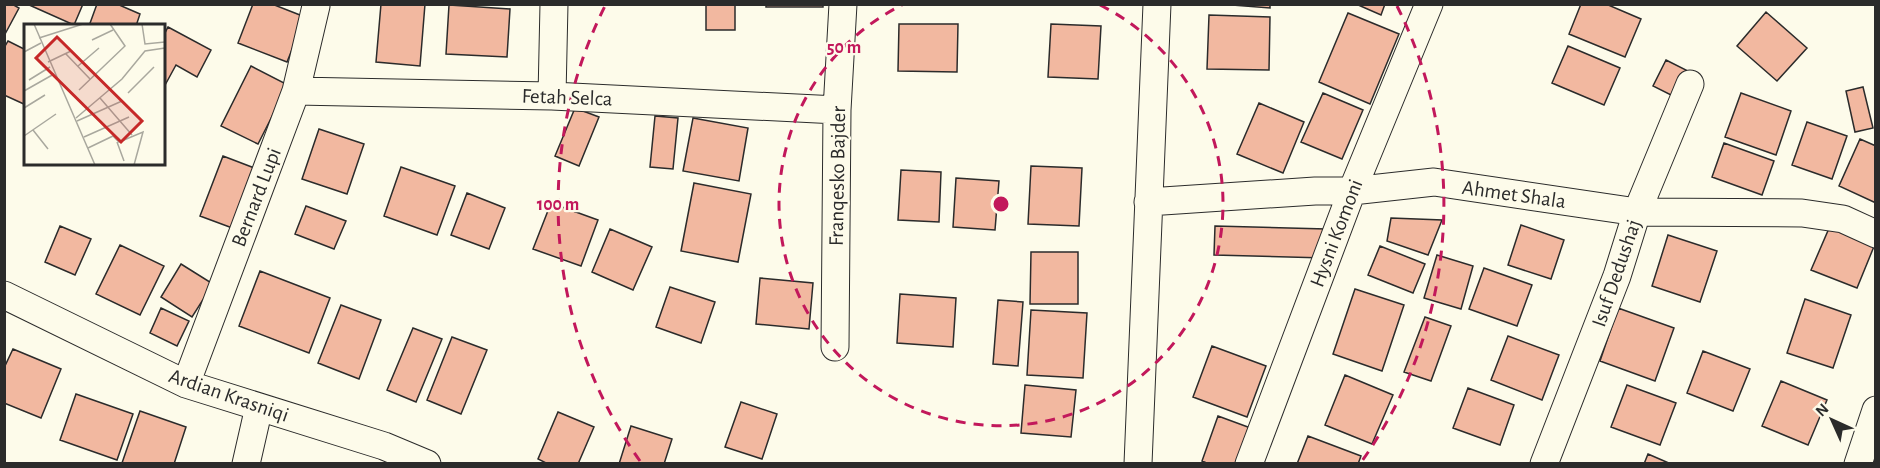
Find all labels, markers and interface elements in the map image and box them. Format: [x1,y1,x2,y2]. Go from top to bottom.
inset map [24,24,165,165]
text: 50 m [827,39,861,57]
street label: Fetah Selca [521,85,613,110]
street label: Franqesko Bajder [826,105,849,246]
street label: Bernard Lupi [228,145,285,250]
street label: Hysni Komoni [1306,176,1367,290]
street label: Ahmet Shala [1461,177,1568,212]
centre of rings [991,194,1011,214]
text: 100 m [537,196,579,214]
street label: Isuf Dedushaj [1588,217,1645,330]
street label: Ardian Krasniqi [166,365,292,426]
north arrow [1802,390,1862,450]
text: N [1813,401,1832,420]

